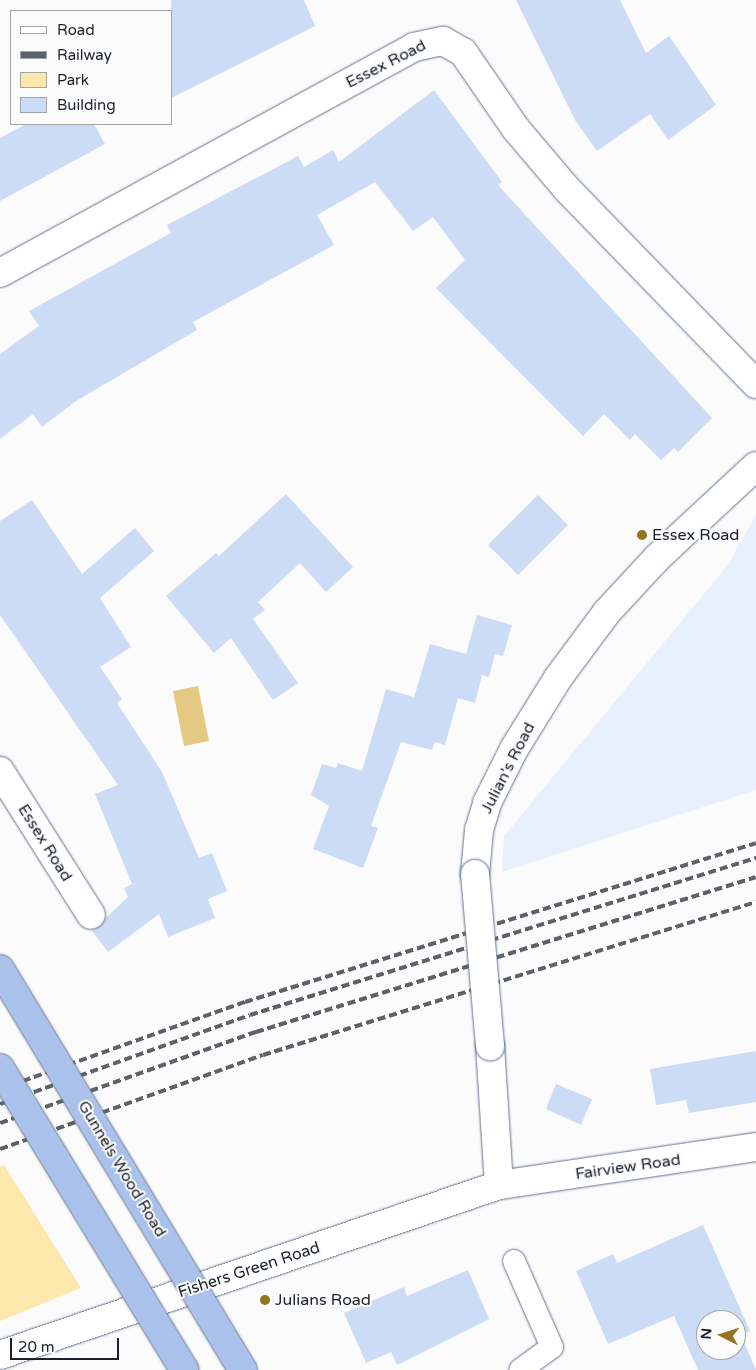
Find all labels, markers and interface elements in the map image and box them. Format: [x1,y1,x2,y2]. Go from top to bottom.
legend [10,10,172,125]
text: Road [57,21,95,39]
street label: Essex Road [343,36,429,92]
text: Railway [57,46,112,64]
text: Park [57,71,89,89]
text: Building [57,96,116,114]
place label: Essex Road [652,525,739,545]
marker: Essex Road [636,529,648,541]
street label: Julian's Road [477,719,539,817]
street label: Essex Road [14,801,76,885]
street label: Gunnels Wood Road [74,1097,170,1241]
street label: Fairview Road [574,1150,682,1184]
street label: Fishers Green Road [176,1238,322,1302]
place label: Julians Road [275,1290,371,1310]
marker: Julians Road [259,1294,271,1306]
north arrow [696,1310,746,1360]
text: N [698,1327,716,1340]
scale bar [12,1328,121,1360]
text: 20 m [18,1338,55,1356]

